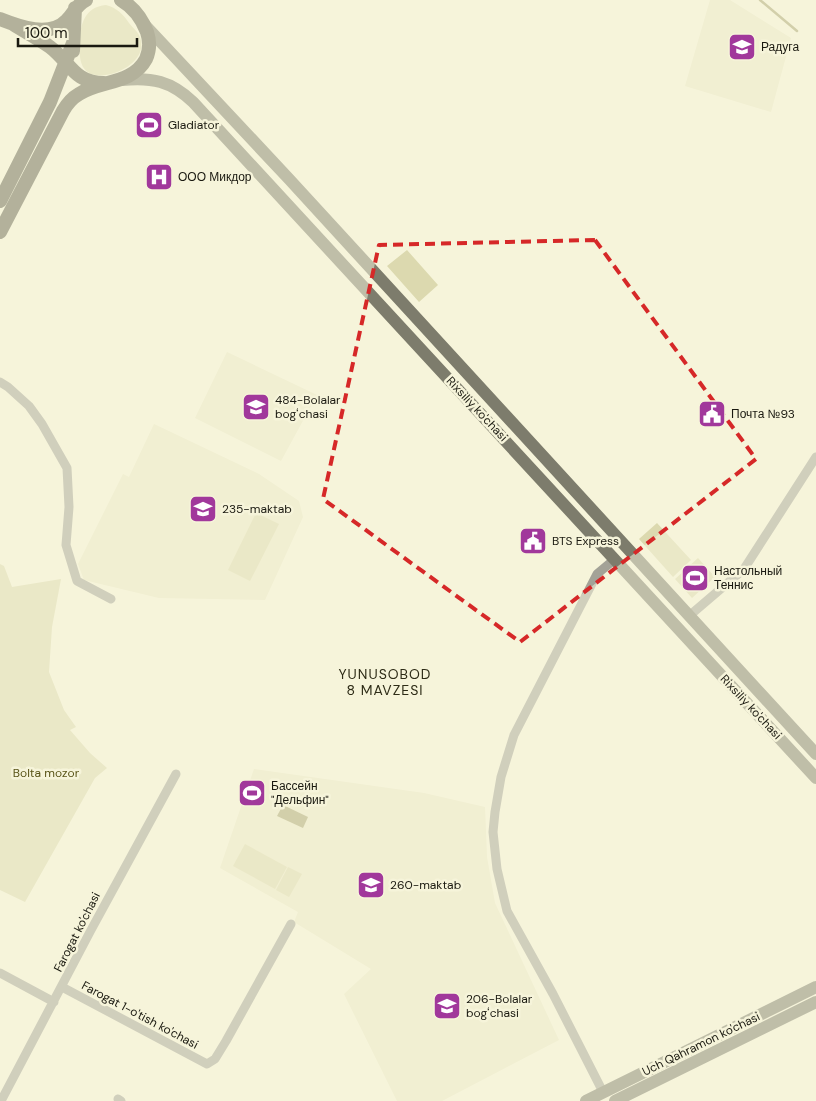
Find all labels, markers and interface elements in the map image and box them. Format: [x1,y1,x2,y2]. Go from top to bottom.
scale bar [18,15,136,47]
text: 100 m [25,23,68,43]
school or university icon: Радуга [727,32,757,62]
place label: Радуга [761,39,799,55]
sports icon: Gladiator [134,110,164,140]
place label: Gladiator [168,117,220,133]
hospital icon: ООО Микдор [144,162,174,192]
place label: ООО Микдор [178,169,252,185]
street label: Rixsiliy ko'chasi [443,373,511,445]
school or university icon: 484-Bolalar bogʻchasi [241,392,271,422]
place label: 484-Bolalar bogʻchasi [275,392,341,422]
public building icon: Почта №93 [697,399,727,429]
place label: Почта №93 [731,406,795,422]
school or university icon: 235-maktab [188,494,218,524]
place label: 235-maktab [222,501,292,517]
public building icon: BTS Express [518,526,548,556]
place label: BTS Express [552,533,619,549]
sports icon: Настольный Теннис [680,563,710,593]
place label: Настольный Теннис [714,563,782,593]
district label: YUNUSOBOD 8 MAVZESI [339,665,432,699]
street label: Rixsiliy ko'chasi [717,671,785,743]
park label: Bolta mozor [13,765,80,781]
sports icon: Бассейн "Дельфин" [237,778,267,808]
place label: Бассейн "Дельфин" [271,778,329,808]
school or university icon: 260-maktab [356,870,386,900]
place label: 260-maktab [390,877,461,893]
street label: Farogat ko'chasi [50,889,104,975]
street label: Farogat 1-o'tish ko'chasi [79,977,201,1053]
school or university icon: 206-Bolalar bogʻchasi [432,991,462,1021]
place label: 206-Bolalar bogʻchasi [466,991,533,1021]
street label: Uch Qahramon ko'chasi [639,1008,763,1080]

